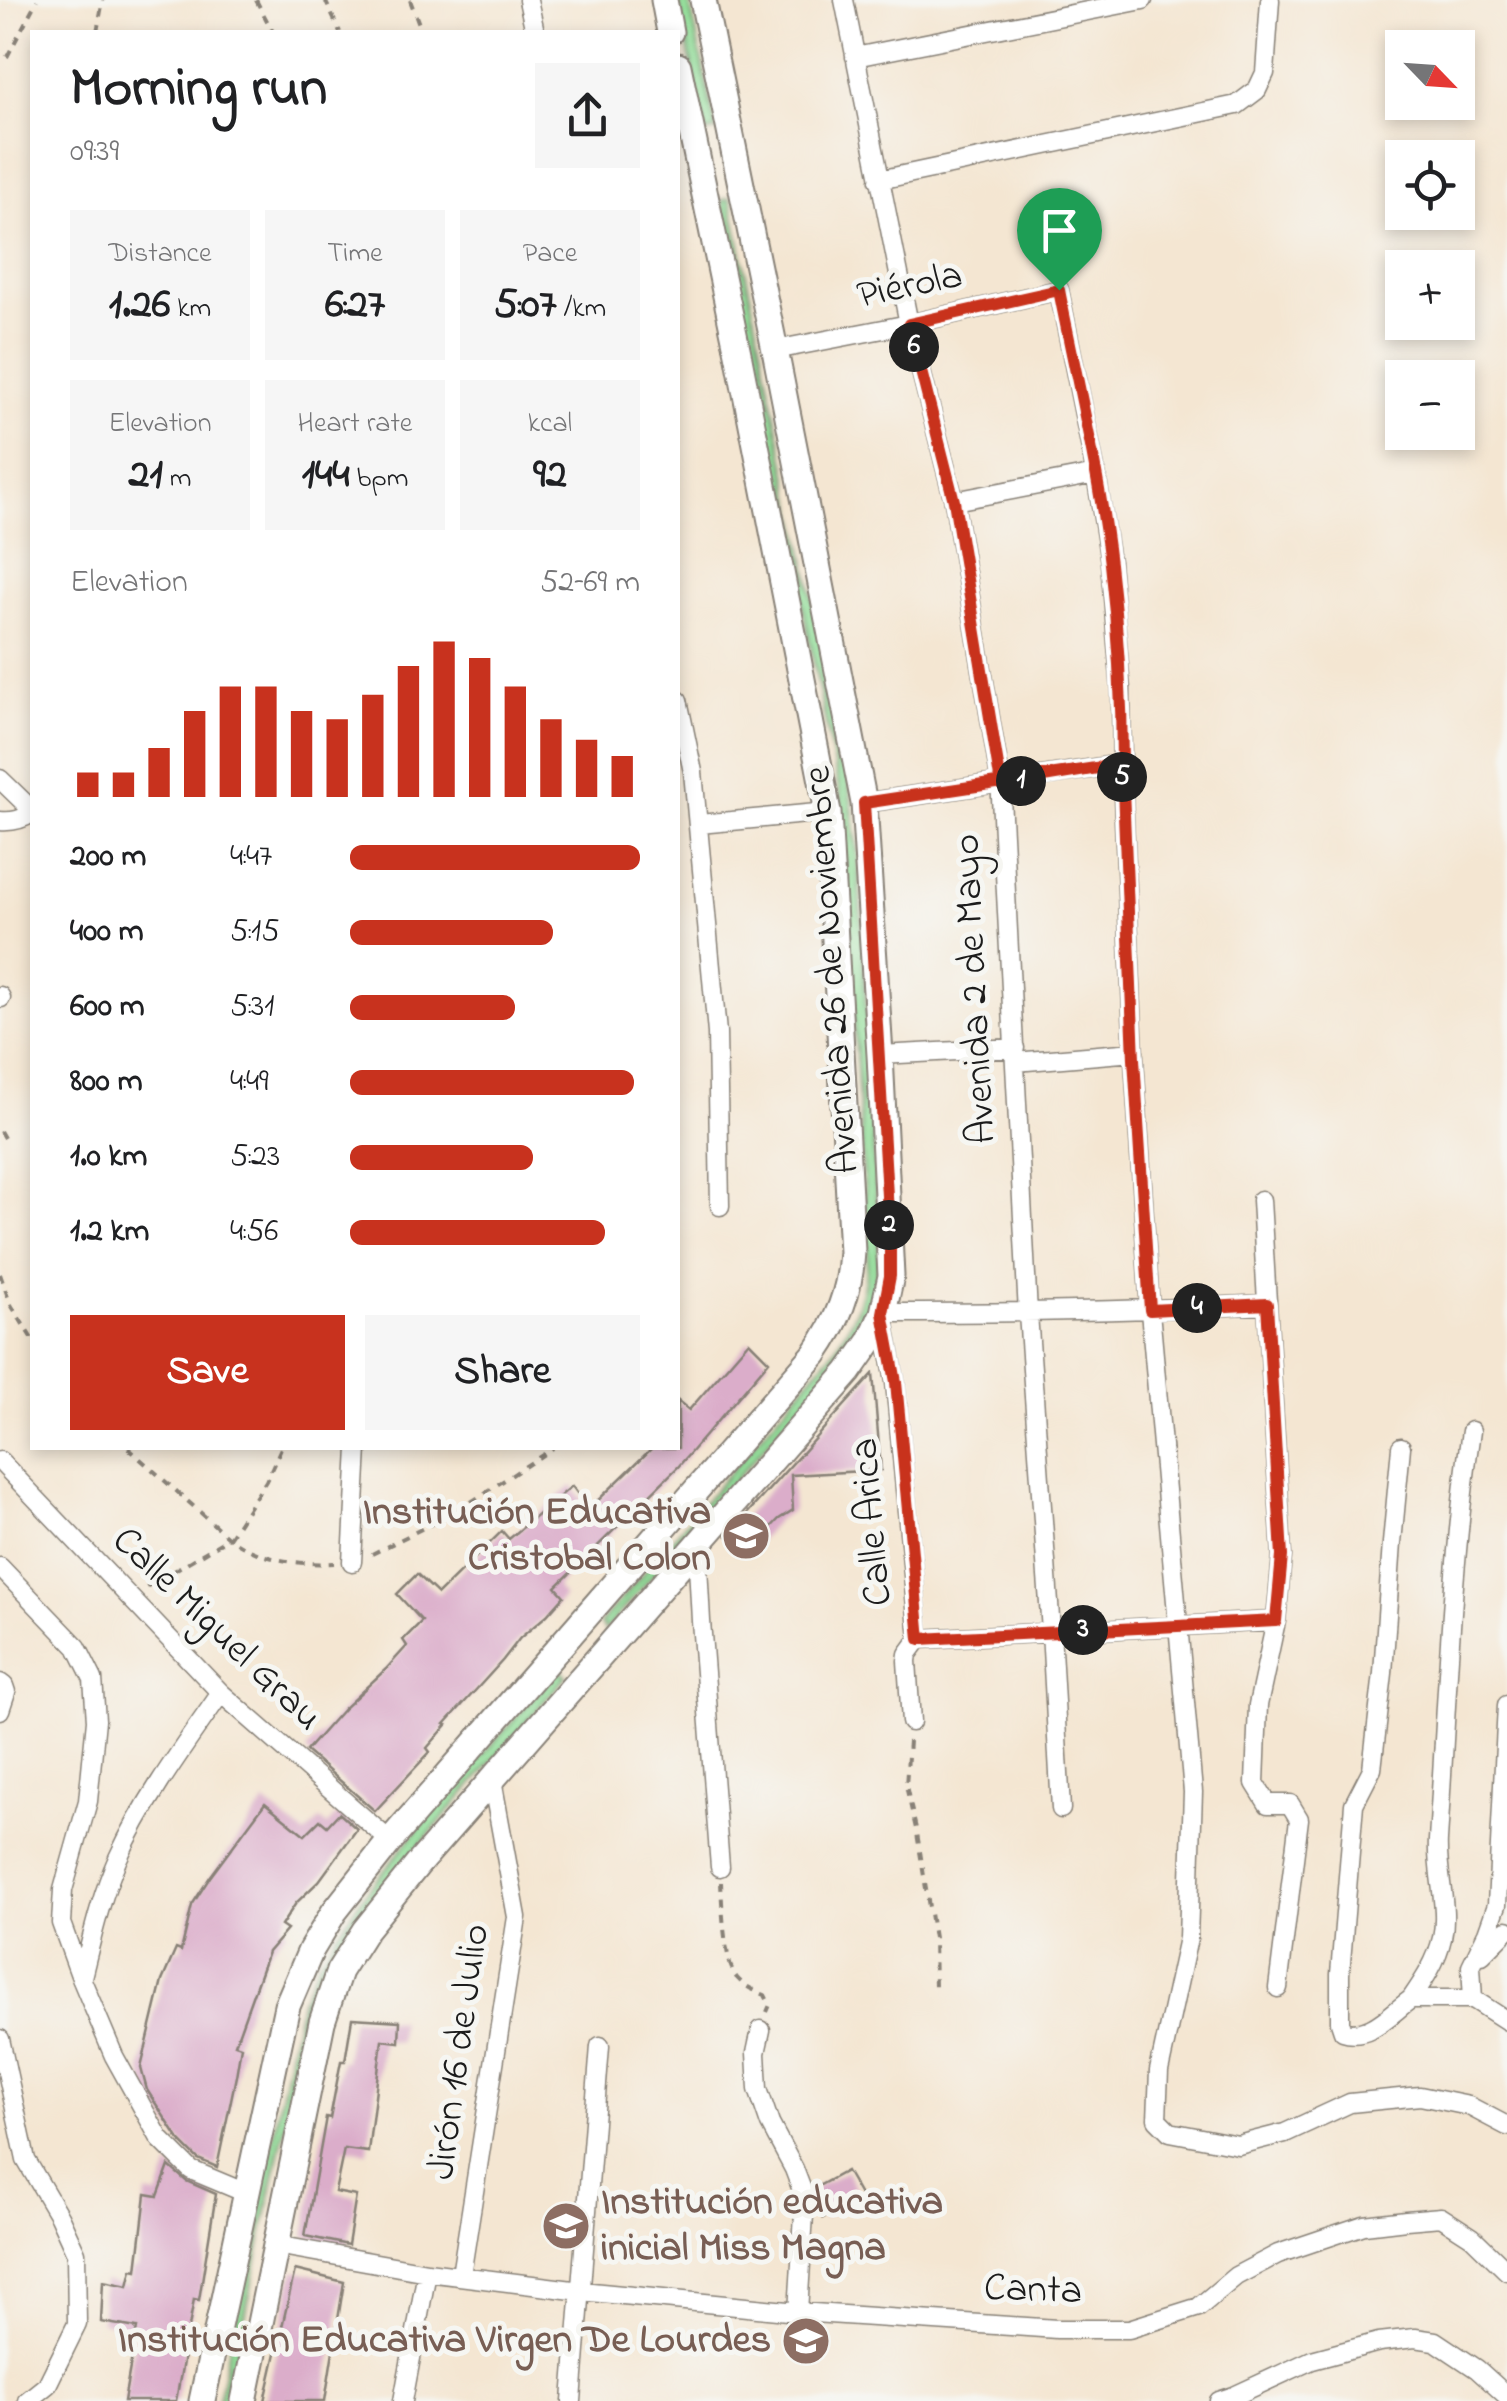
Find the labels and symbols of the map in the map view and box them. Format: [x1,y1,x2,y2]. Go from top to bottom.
north arrow [1385,30,1475,120]
pin [1017,188,1102,291]
street label: Piérola [852,247,968,327]
pin: 6 [889,322,939,372]
pin: 5 [1097,752,1147,802]
pin: 1 [996,756,1046,806]
street label: Avenida 26 de Noviembre [789,764,877,1176]
street label: Avenida 2 de Mayo [938,832,1014,1146]
pin: 2 [864,1200,914,1250]
pin: 4 [1172,1283,1222,1333]
street label: Calle Arica [836,1435,910,1609]
place label: Institución Educativa Cristobal Colon [363,1484,711,1589]
school or university icon: Institución Educativa Cristobal Colon [720,1510,772,1562]
street label: Calle Miguel Grau [97,1514,335,1746]
pin: 3 [1058,1605,1108,1655]
street label: Jirón 16 de Julio [413,1920,507,2184]
place label: Institución educativa inicial Miss Magna [601,2174,943,2279]
school or university icon: Institución educativa inicial Miss Magna [540,2200,592,2252]
street label: Canta [983,2260,1083,2322]
place label: Institución Educativa Virgen De Lourdes [118,2312,771,2371]
school or university icon: Institución Educativa Virgen De Lourdes [780,2315,832,2367]

